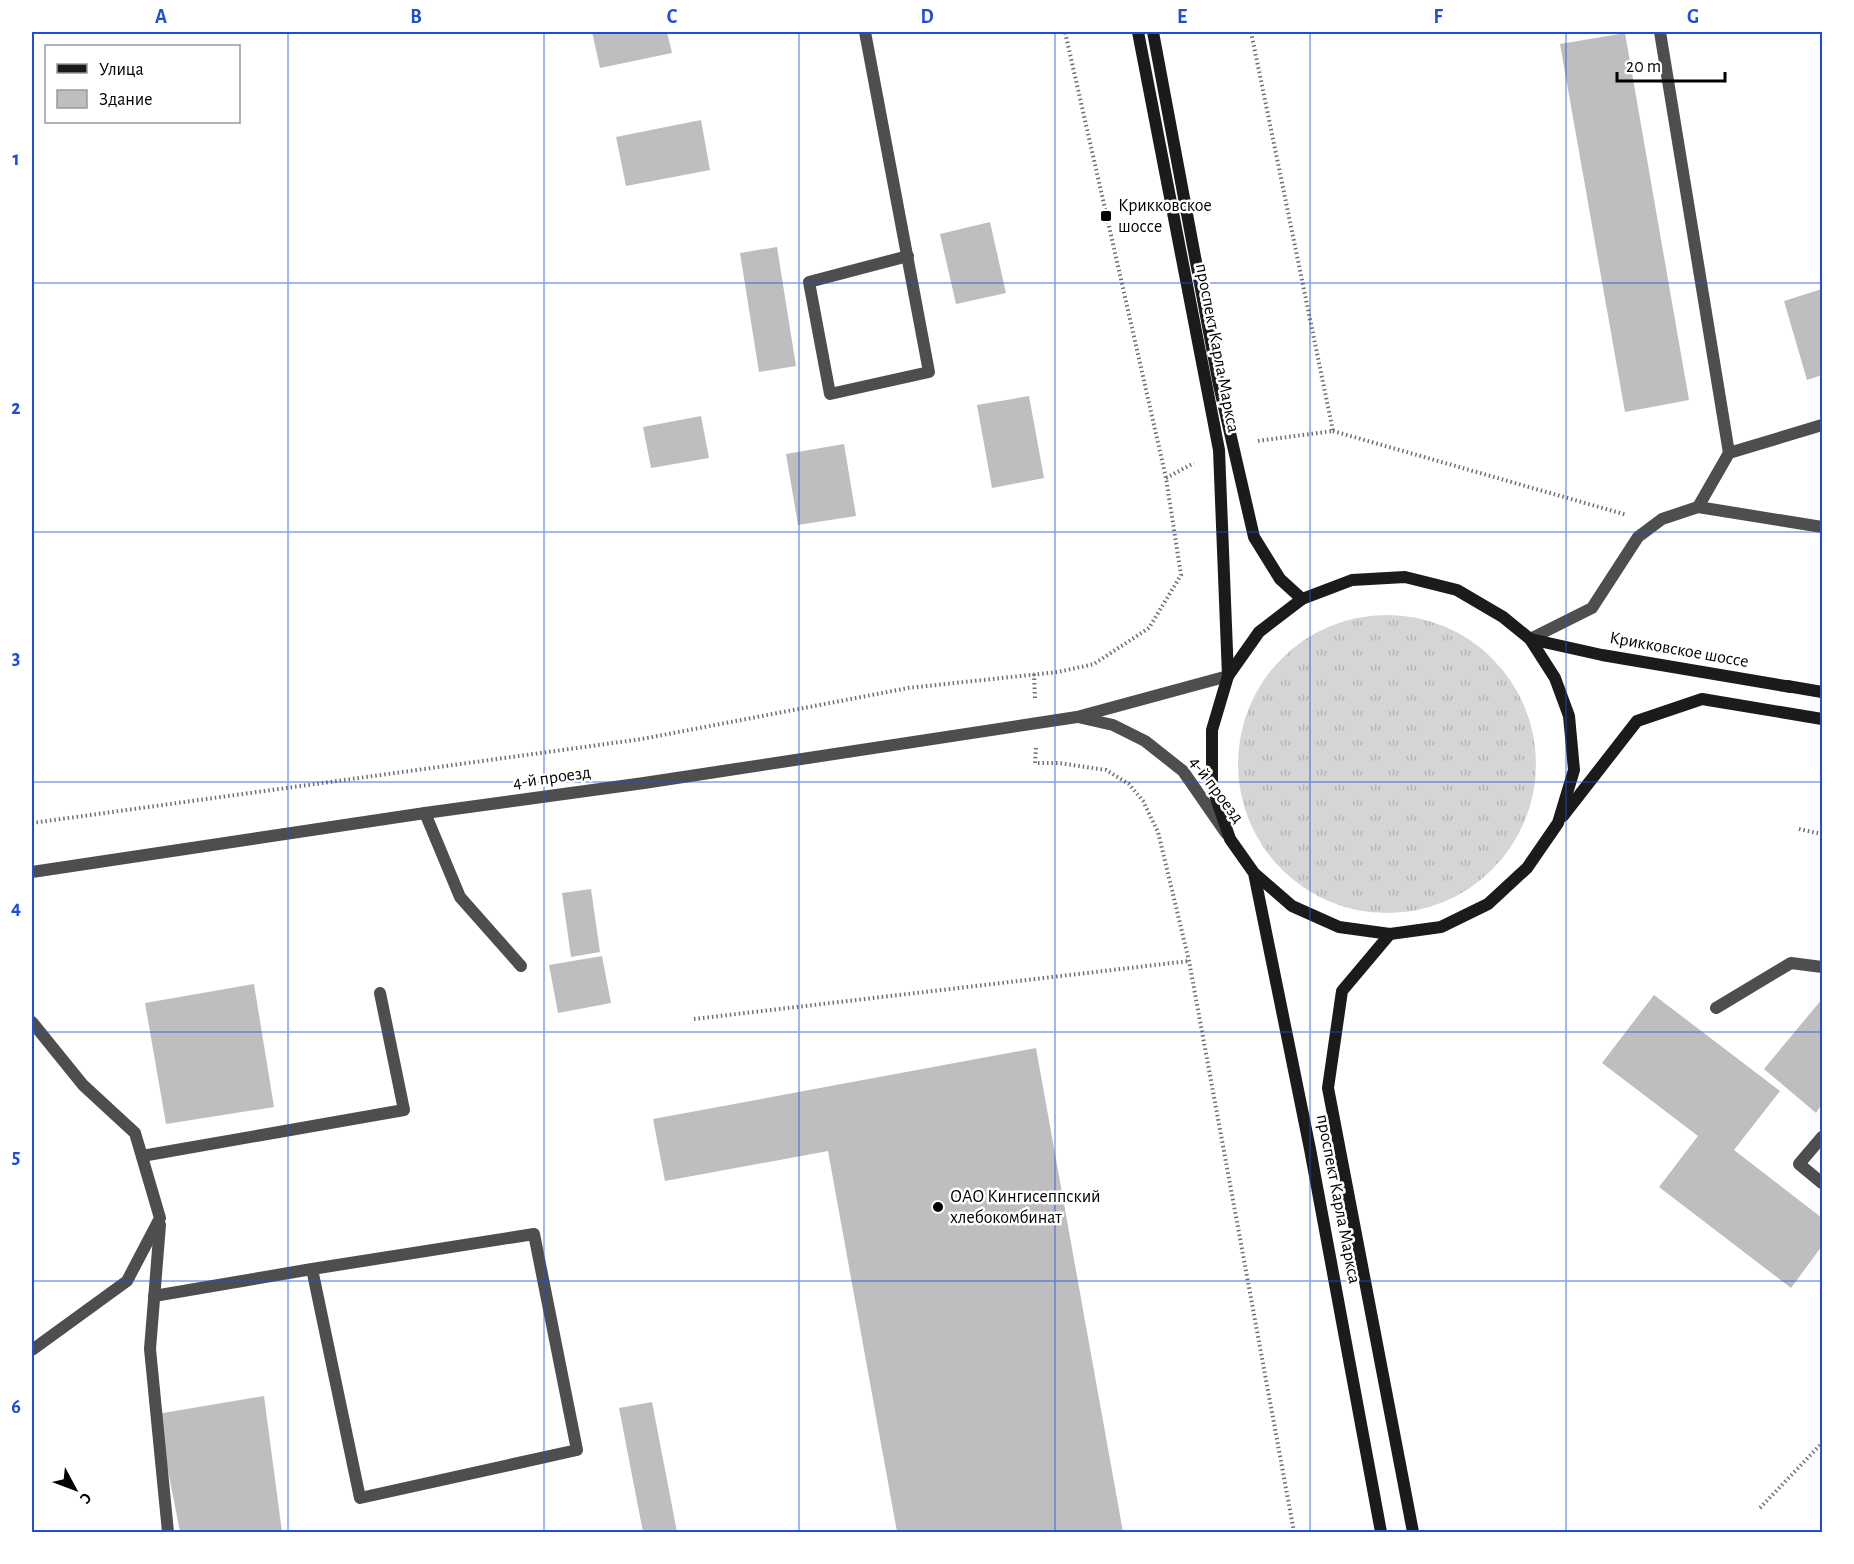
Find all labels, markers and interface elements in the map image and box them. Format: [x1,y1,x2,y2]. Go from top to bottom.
text: A [155,7,167,27]
text: B [410,7,422,27]
text: C [667,7,678,27]
text: D [920,7,934,27]
text: E [1177,7,1187,27]
text: F [1433,7,1443,27]
text: G [1687,7,1699,27]
legend [45,45,240,123]
scale bar [1617,45,1725,83]
text: 20 m [1626,58,1661,76]
text: Улица [99,61,144,79]
text: Здание [99,91,153,109]
text: 1 [12,149,20,169]
place label: Крикковское шоссе [1118,197,1212,236]
marker: Крикковское шоссе [1099,209,1113,223]
street label: проспект Карла Маркса [1192,262,1242,434]
text: 2 [11,398,21,418]
street label: Крикковское шоссе [1608,629,1750,671]
text: 3 [12,648,20,668]
street label: 4-й проезд [1185,753,1247,827]
street label: 4-й проезд [512,764,592,792]
text: 4 [11,898,21,918]
street label: проспект Карла Маркса [1313,1113,1363,1285]
text: 5 [12,1147,20,1167]
place label: ОАО Кингисеппский хлебокомбинат [950,1188,1101,1227]
marker: ОАО Кингисеппский хлебокомбинат [931,1200,945,1214]
text: 6 [11,1397,21,1417]
north arrow [45,1459,105,1519]
text: С [77,1490,95,1507]

